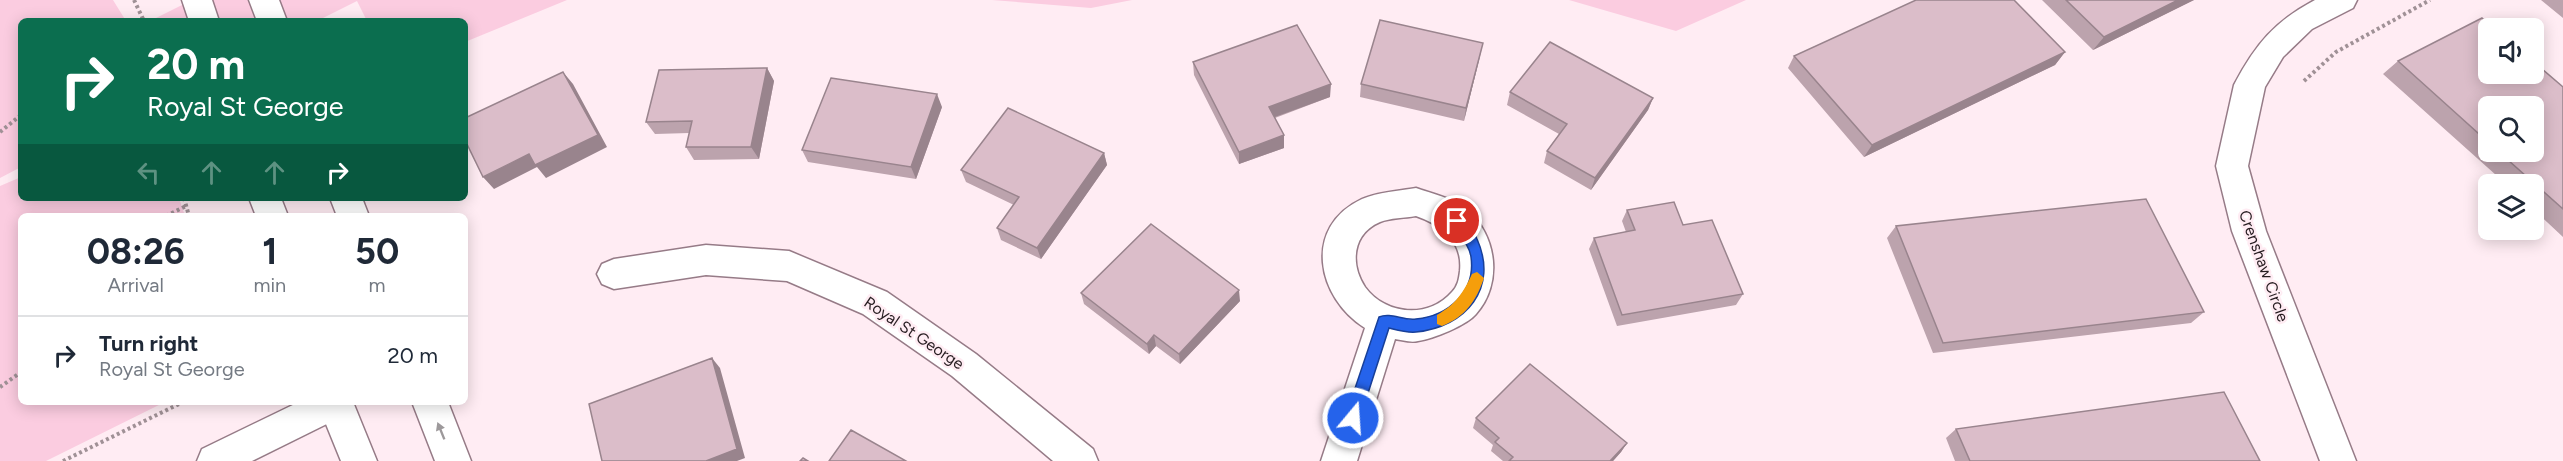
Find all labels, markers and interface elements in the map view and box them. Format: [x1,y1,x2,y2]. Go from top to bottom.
map controls [2478,18,2544,240]
button: sound [2478,18,2544,84]
text: 20 m [147,39,245,90]
icon: right [48,42,126,120]
text: Royal St George [147,90,344,123]
button: search [2478,96,2544,162]
icon: left [132,156,165,189]
icon: ahead [195,156,228,189]
icon: ahead [258,156,291,189]
icon: right [321,156,354,189]
button: layers [2478,174,2544,240]
pin [1431,195,1482,246]
icon: arrive [1440,204,1473,237]
street label: Crenshaw Circle [2235,208,2293,325]
text: 08:26 [87,230,185,273]
text: 1 [262,230,277,273]
text: 50 [355,230,399,273]
text: Arrival [107,273,164,297]
text: min [253,273,286,297]
text: m [369,273,386,297]
street label: Royal St George [860,293,968,374]
text: Turn right [99,330,198,357]
icon: right [48,339,81,372]
text: 20 m [387,342,438,369]
text: Royal St George [99,357,245,381]
position arrow [1321,386,1385,450]
one-way arrow [436,422,446,440]

